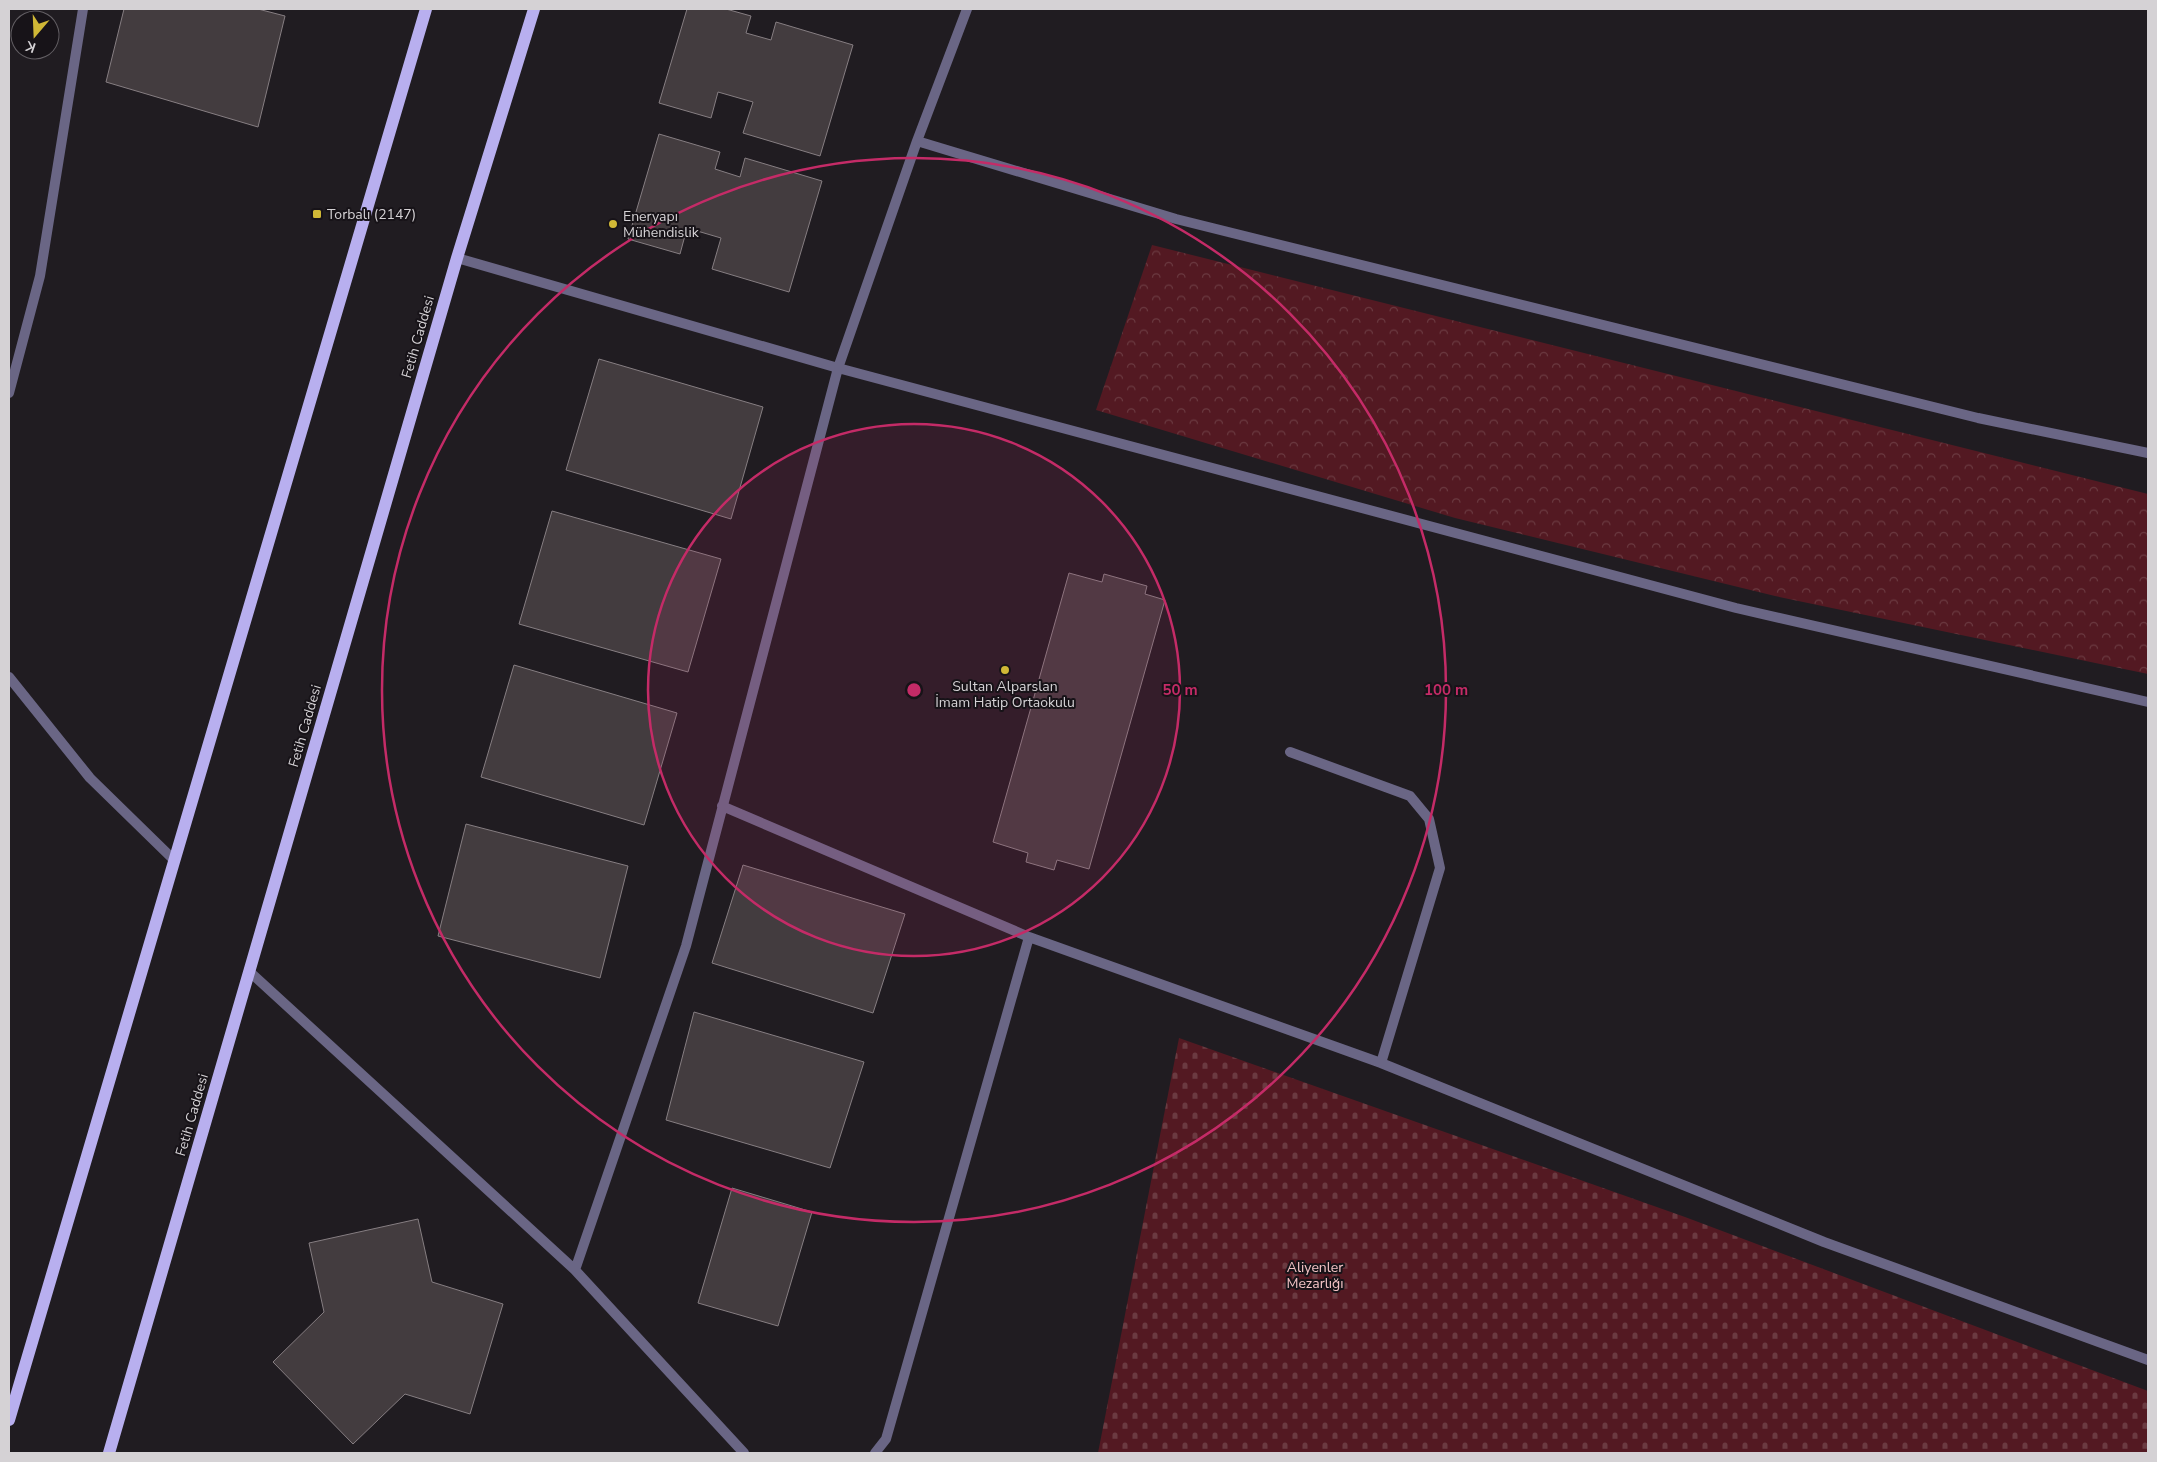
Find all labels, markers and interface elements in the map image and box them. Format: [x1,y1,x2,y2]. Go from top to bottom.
north arrow [10,10,60,60]
text: K [23,36,38,57]
place label: Torbalı (2147) [327,205,416,224]
place label: Eneryapı Mühendislik [623,207,700,242]
marker: Torbalı (2147) [311,208,323,220]
marker: Eneryapı Mühendislik [607,218,619,230]
street label: Fetih Caddesi [397,294,439,380]
marker: Sultan Alparslan İmam Hatip Ortaokulu [999,664,1011,676]
place label: Sultan Alparslan İmam Hatip Ortaokulu [935,677,1075,712]
text: 50 m [1162,680,1198,700]
text: 100 m [1424,680,1468,700]
centre of rings [905,681,923,699]
street label: Fetih Caddesi [284,683,326,769]
street label: Fetih Caddesi [171,1072,213,1158]
park label: Aliyenler Mezarlığı [1286,1258,1344,1293]

